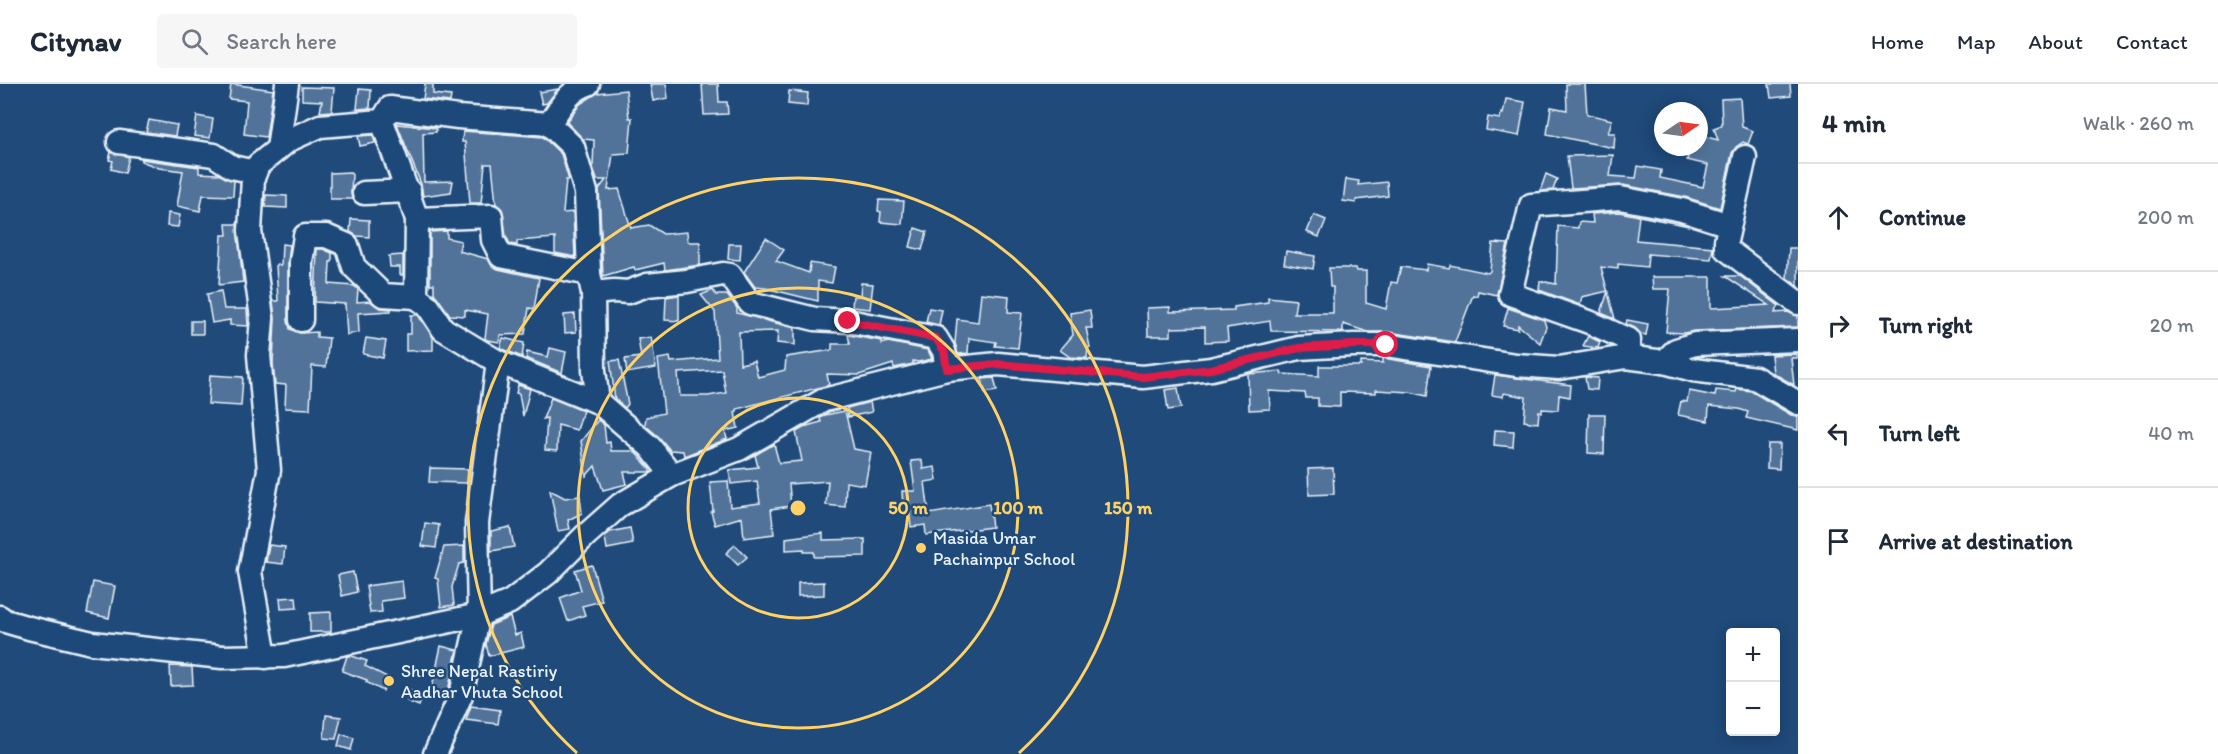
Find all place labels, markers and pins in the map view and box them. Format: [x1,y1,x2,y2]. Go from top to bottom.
centre of rings [788,498,808,518]
place label: Masida Umar Pachainpur School [933,527,1075,570]
marker: Masida Umar Pachainpur School [914,541,928,555]
place label: Shree Nepal Rastiriy Aadhar Vhuta School [401,660,563,703]
marker: Shree Nepal Rastiriy Aadhar Vhuta School [382,674,396,688]

